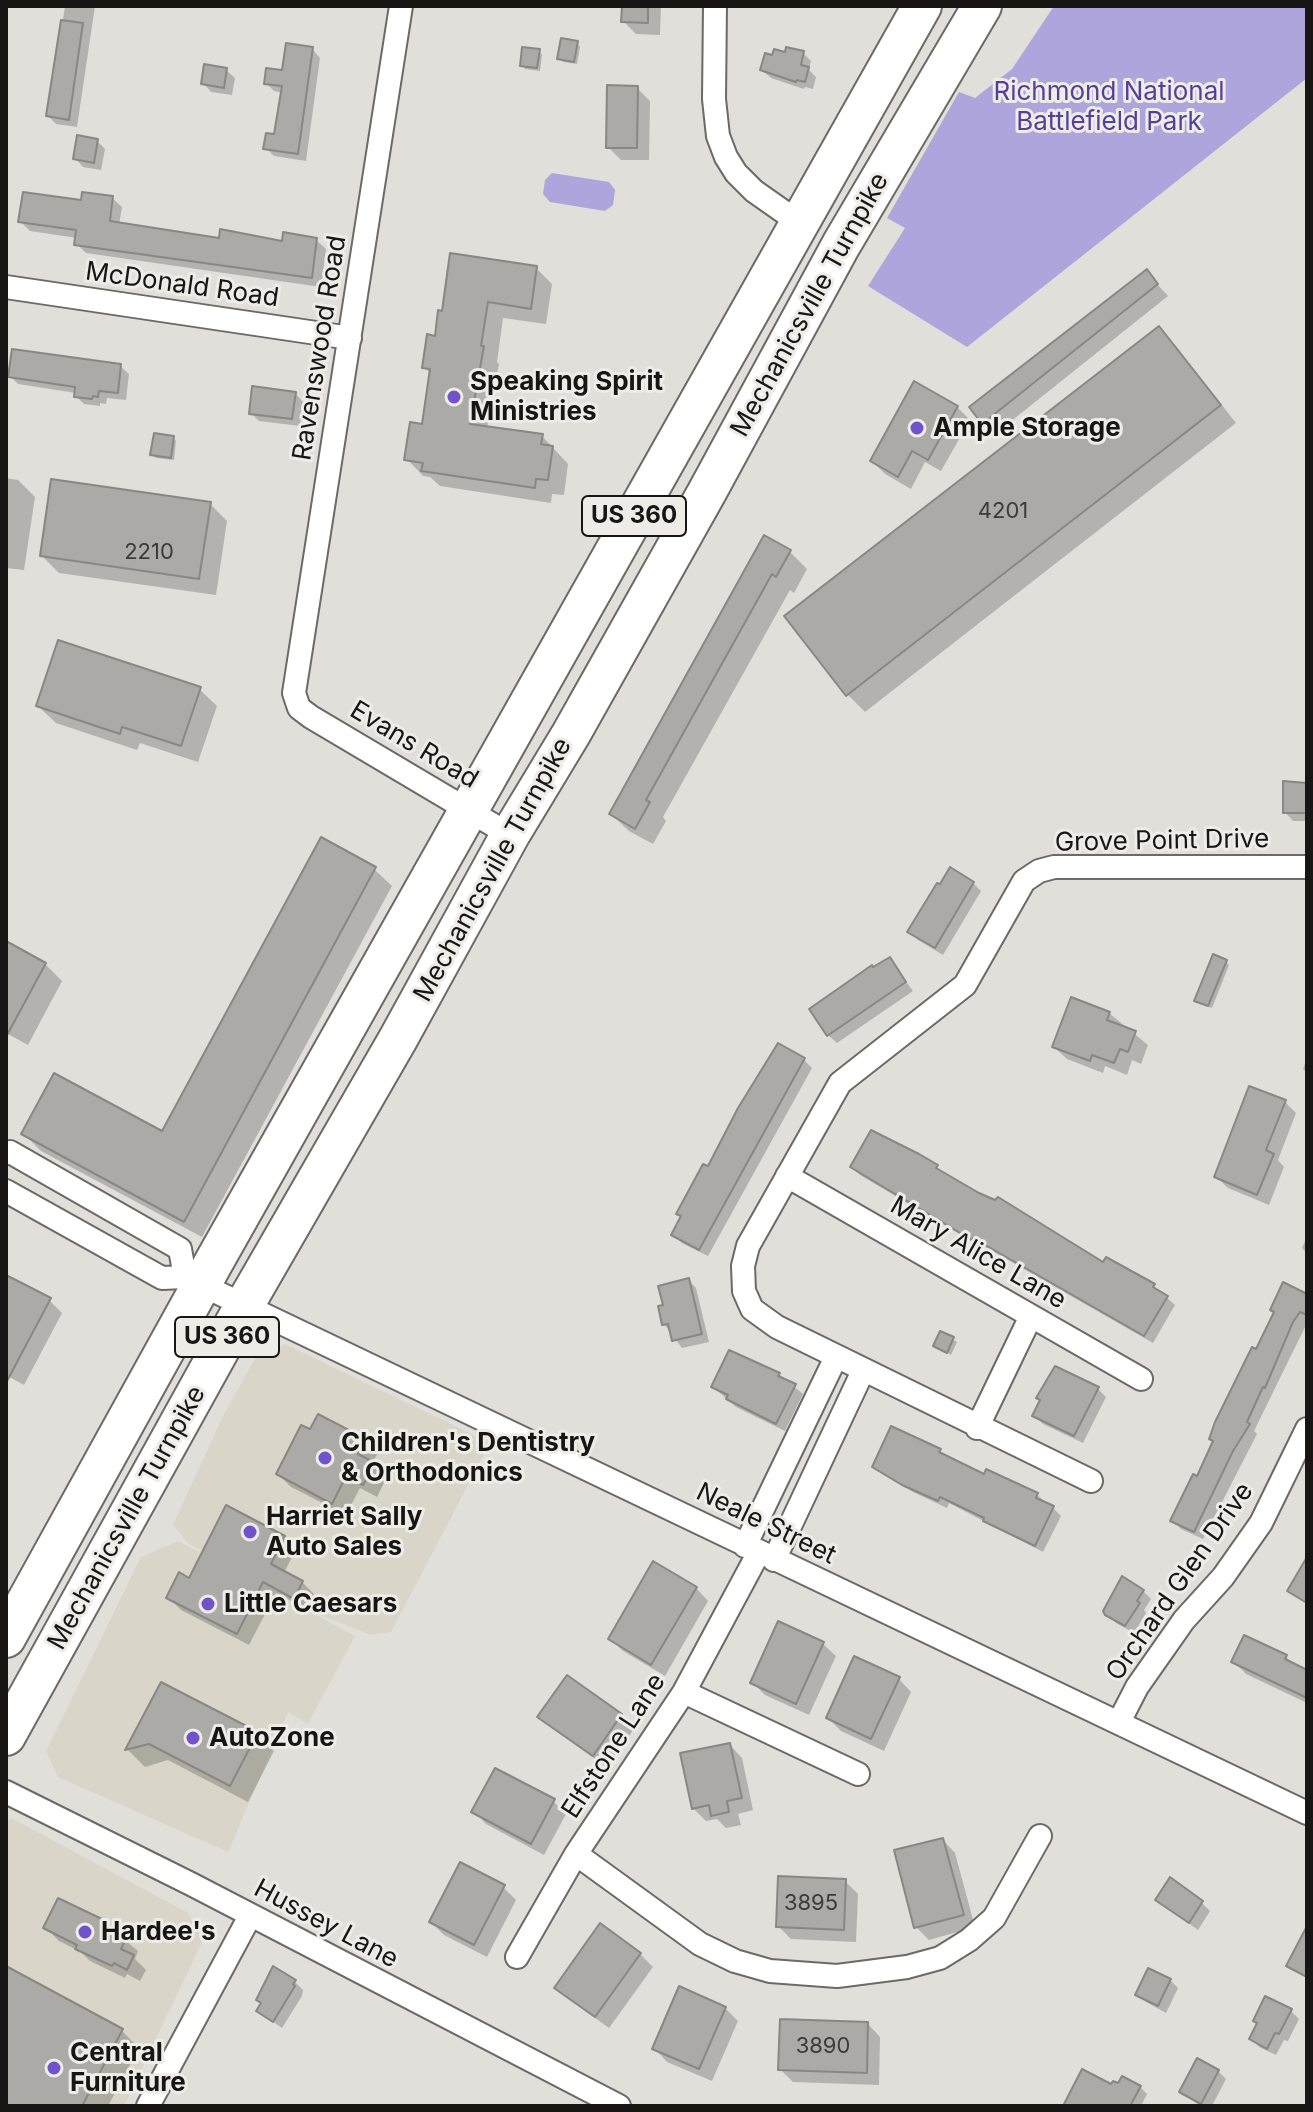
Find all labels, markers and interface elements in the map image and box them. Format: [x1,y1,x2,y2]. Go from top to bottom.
park label: Richmond National Battlefield Park [993,76,1225,138]
street label: Mechanicsville Turnpike [724,168,896,442]
street label: Ravenswood Road [287,233,353,463]
street label: McDonald Road [83,256,281,314]
place label: Speaking Spirit Ministries [470,366,663,428]
marker: Speaking Spirit Ministries [445,388,463,406]
place label: Ample Storage [933,412,1121,444]
marker: Ample Storage [908,419,926,437]
road number: US 360 [582,496,686,536]
house number: 4201 [978,498,1028,524]
house number: 2210 [124,539,174,565]
street label: Evans Road [344,695,484,795]
street label: Mechanicsville Turnpike [407,733,579,1007]
street label: Grove Point Drive [1055,824,1269,858]
street label: Mary Alice Lane [885,1190,1071,1316]
road number: US 360 [175,1317,279,1357]
street label: Mechanicsville Turnpike [41,1381,213,1655]
place label: Children's Dentistry & Orthodonics [341,1427,595,1488]
marker: Children's Dentistry & Orthodonics [316,1449,334,1467]
street label: Neale Street [691,1477,841,1571]
street label: Orchard Glen Drive [1100,1477,1260,1687]
place label: Harriet Sally Auto Sales [266,1501,422,1562]
marker: Harriet Sally Auto Sales [241,1523,259,1541]
place label: Little Caesars [224,1588,397,1620]
marker: Little Caesars [199,1595,217,1613]
street label: Elfstone Lane [556,1668,672,1824]
place label: AutoZone [209,1722,335,1754]
marker: AutoZone [184,1729,202,1747]
street label: Hussey Lane [249,1873,403,1975]
house number: 3895 [784,1890,838,1916]
place label: Hardee's [101,1916,215,1948]
marker: Hardee's [76,1923,94,1941]
house number: 3890 [796,2033,850,2059]
place label: Central Furniture [70,2037,186,2098]
marker: Central Furniture [45,2059,63,2077]

